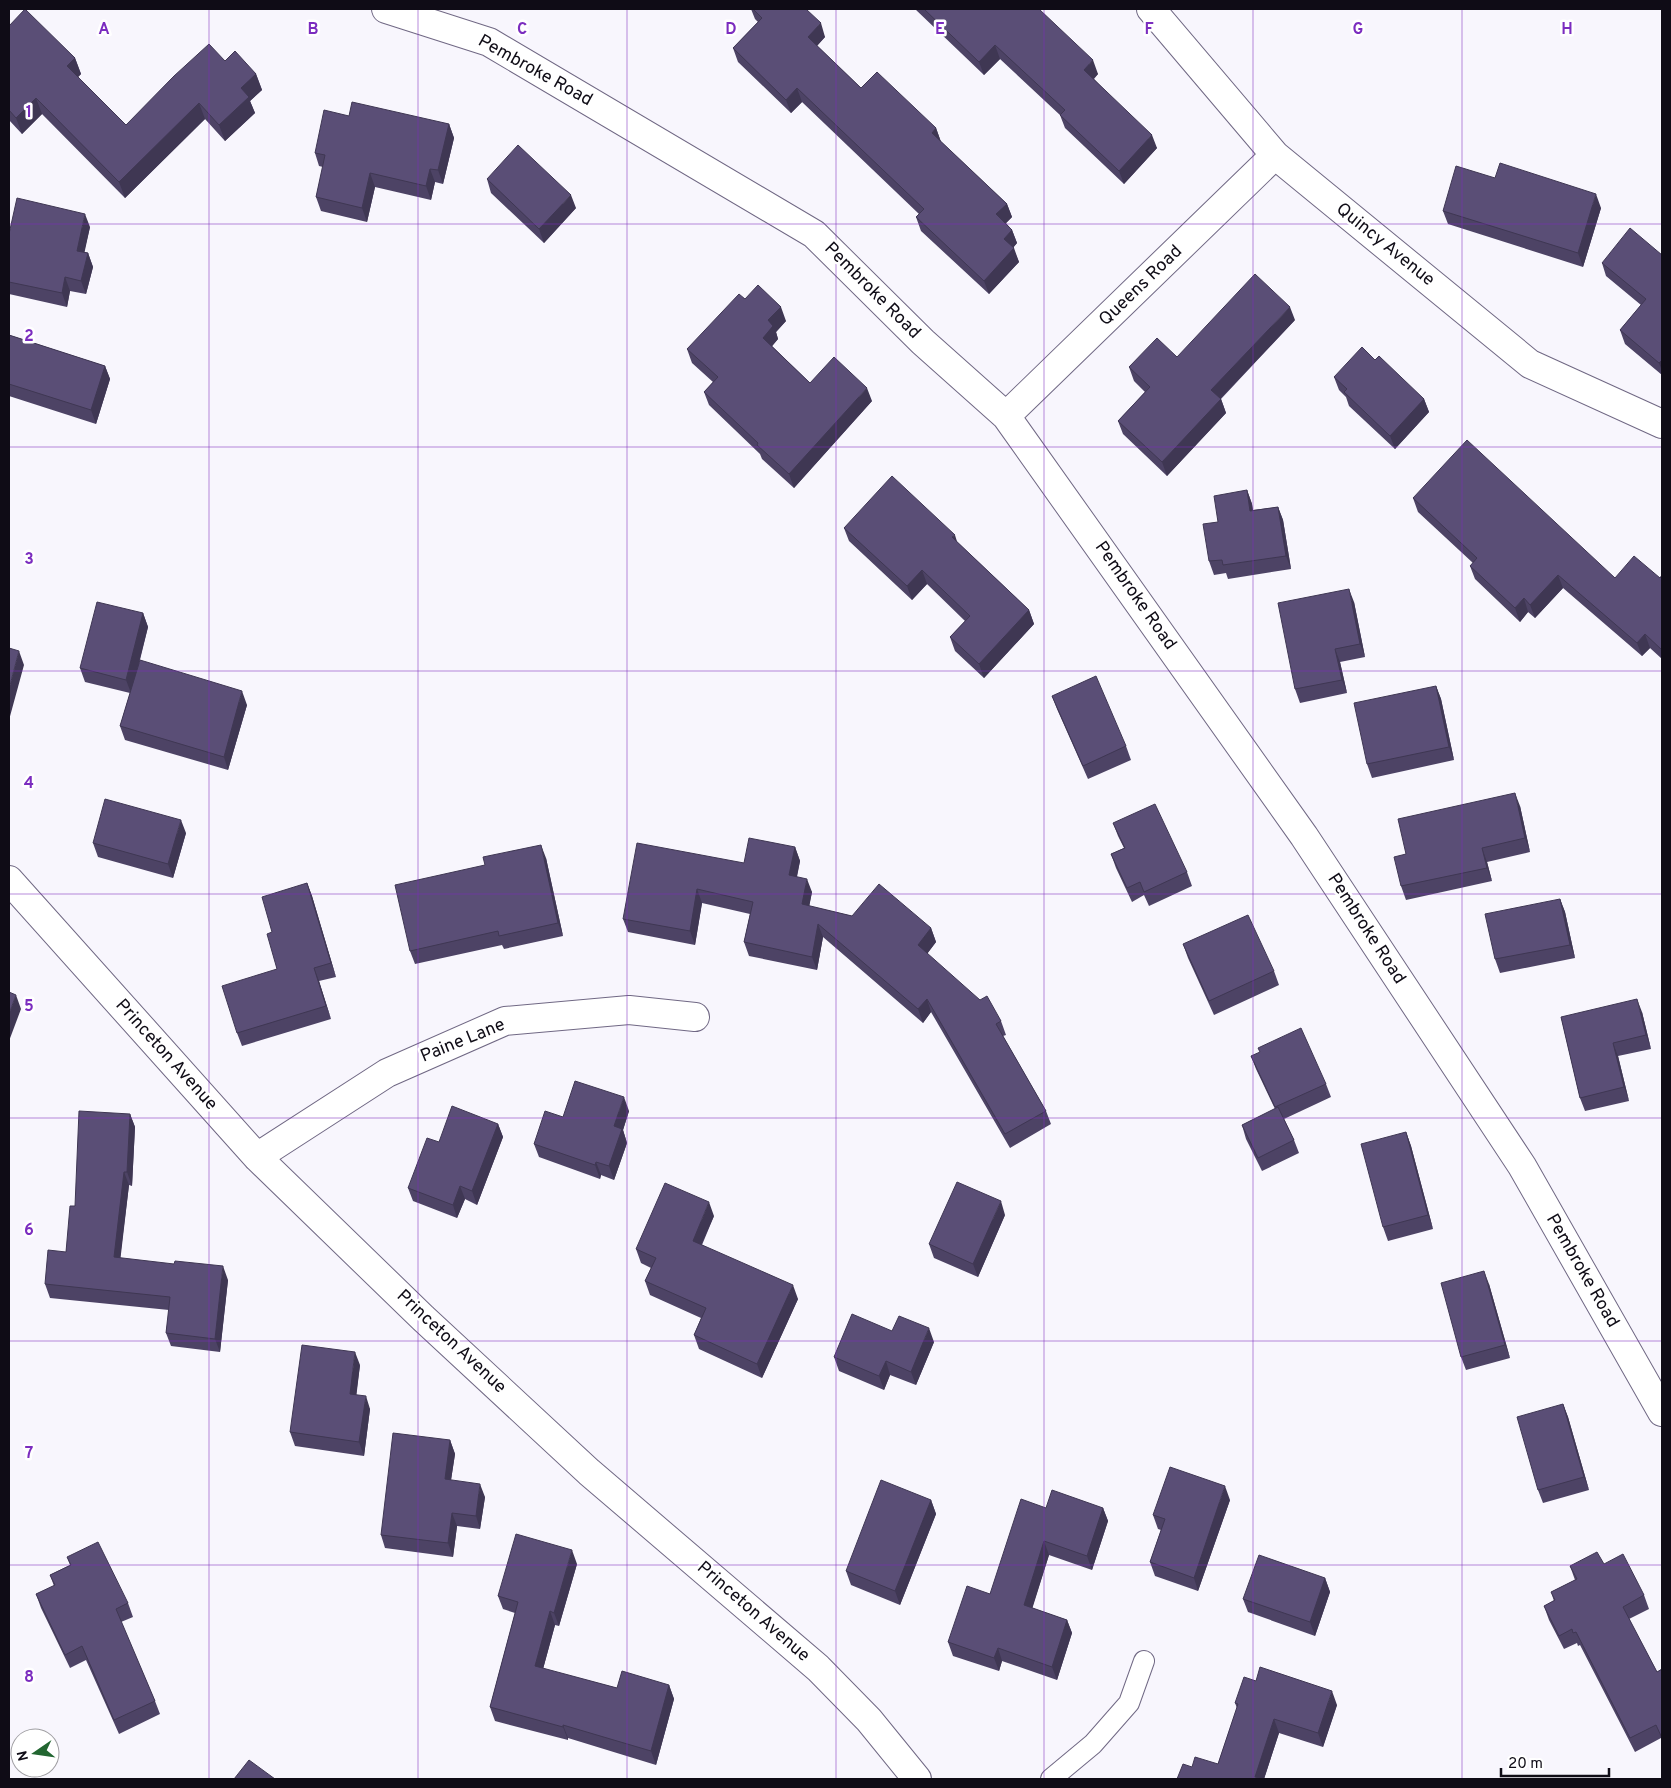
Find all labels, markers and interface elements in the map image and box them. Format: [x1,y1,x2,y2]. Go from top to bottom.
text: A [98,20,110,40]
text: B [307,20,319,40]
text: C [517,20,527,40]
text: D [725,20,737,40]
text: E [935,20,945,40]
text: F [1144,20,1154,40]
text: G [1353,20,1363,40]
text: H [1561,20,1573,40]
street label: Pembroke Road [474,30,596,112]
text: 1 [26,103,32,123]
street label: Quincy Avenue [1331,198,1439,292]
street label: Pembroke Road [819,238,925,344]
street label: Queens Road [1094,240,1188,332]
text: 2 [24,327,34,347]
street label: Pembroke Road [1089,537,1181,655]
text: 3 [24,550,34,570]
text: 4 [24,774,34,794]
street label: Pembroke Road [1322,869,1410,989]
street label: Princeton Avenue [110,994,222,1116]
text: 5 [24,997,34,1017]
street label: Paine Lane [417,1014,509,1068]
street label: Pembroke Road [1540,1210,1624,1332]
text: 6 [24,1221,34,1241]
street label: Princeton Avenue [391,1285,511,1399]
text: 7 [25,1444,33,1464]
street label: Princeton Avenue [692,1557,814,1667]
text: 8 [24,1668,34,1688]
north arrow [10,1728,60,1778]
scale bar [1501,1746,1608,1778]
text: N [14,1749,33,1762]
text: 20 m [1508,1755,1543,1774]

